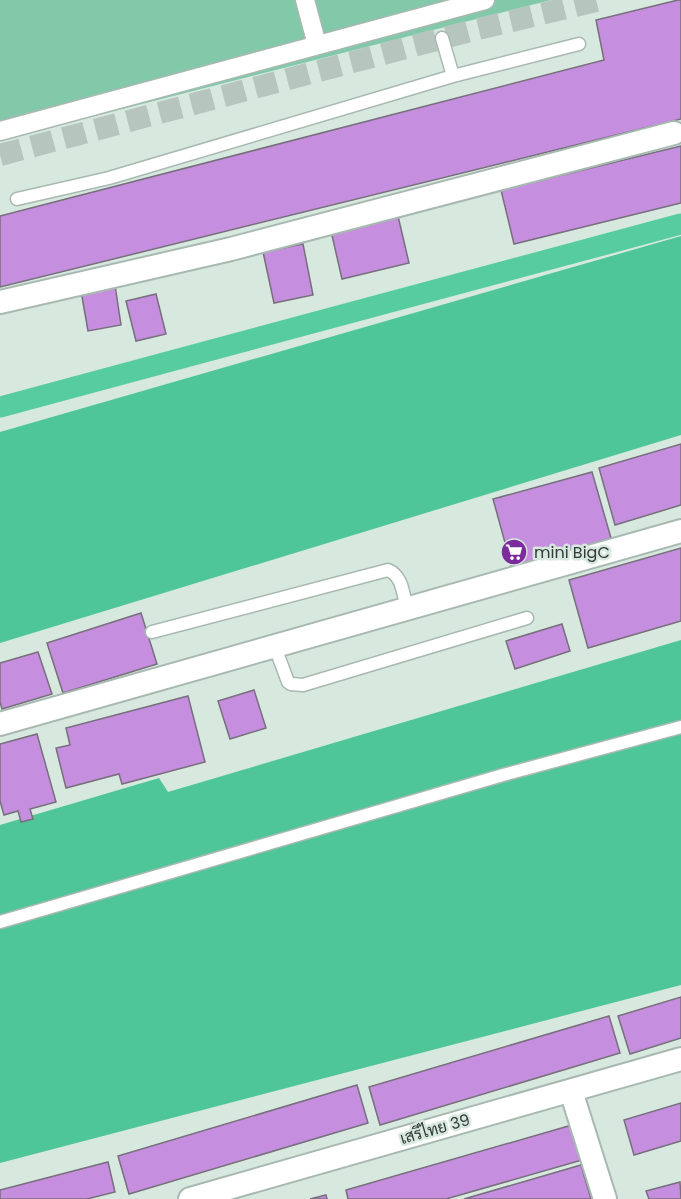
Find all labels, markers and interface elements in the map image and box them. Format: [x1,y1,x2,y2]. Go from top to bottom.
supermarket icon: mini BigC [499,537,529,567]
place label: mini BigC [534,541,610,564]
street label: เสรีไทย 39 [397,1108,473,1150]

